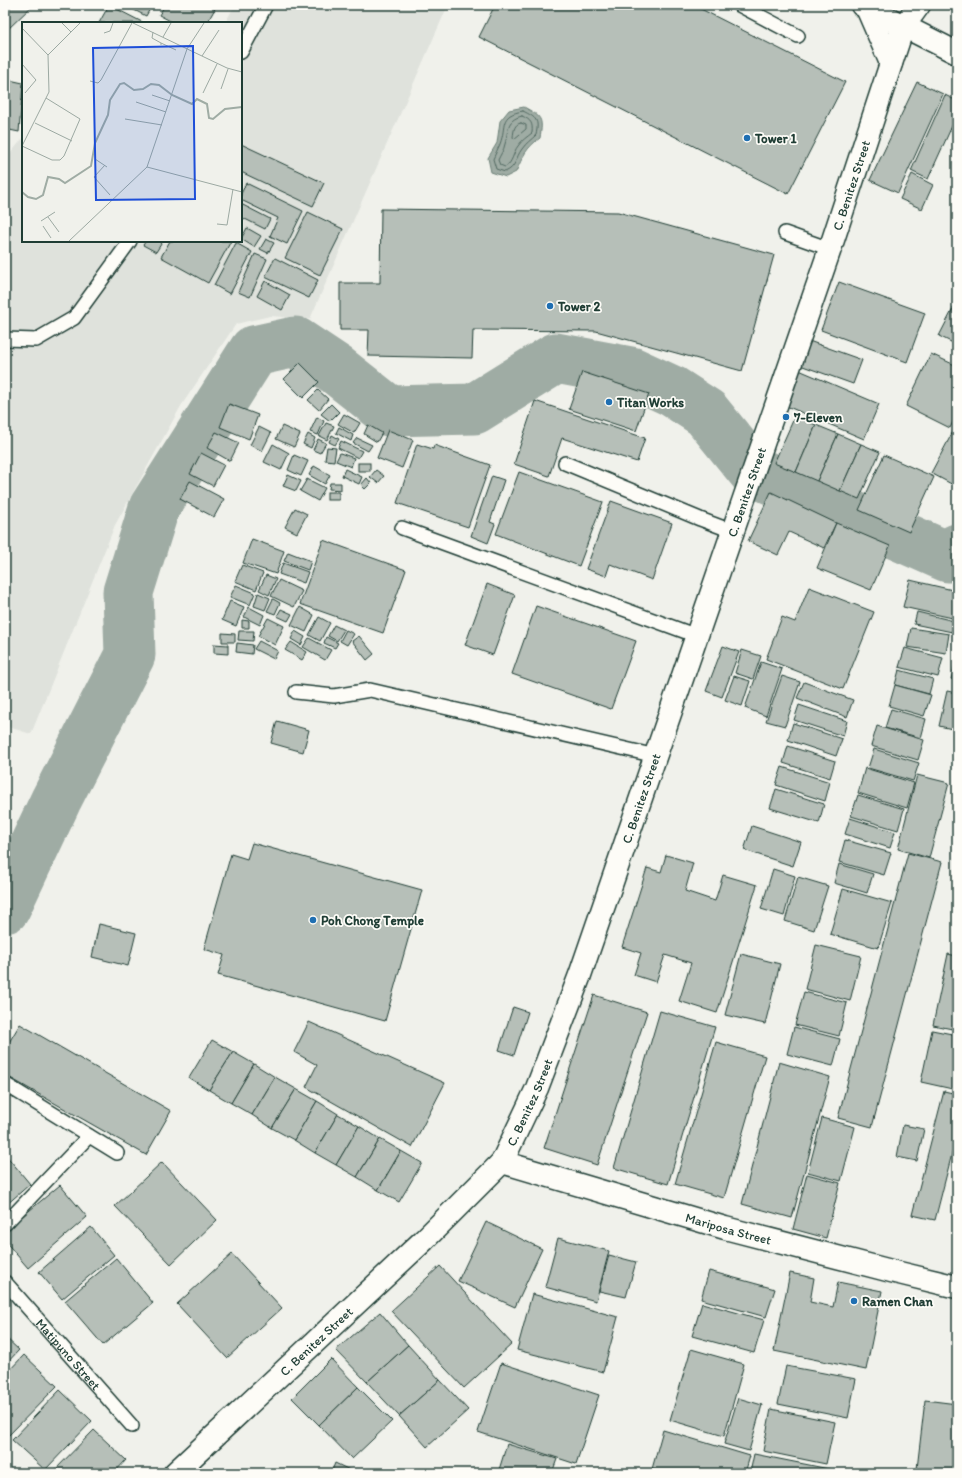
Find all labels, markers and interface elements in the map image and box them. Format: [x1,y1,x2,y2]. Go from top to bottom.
inset map [22,22,242,242]
place label: Tower 1 [754,131,797,146]
marker: Tower 1 [742,133,752,143]
street label: C. Benitez Street [830,138,873,232]
place label: Tower 2 [557,299,601,314]
marker: Tower 2 [545,301,555,311]
place label: Titan Works [616,395,684,410]
marker: Titan Works [604,397,614,407]
place label: 7-Eleven [793,410,843,425]
marker: 7-Eleven [781,412,791,422]
street label: C. Benitez Street [724,445,769,539]
street label: C. Benitez Street [619,751,664,845]
place label: Poh Chong Temple [321,913,424,929]
marker: Poh Chong Temple [308,915,318,925]
street label: C. Benitez Street [504,1057,556,1149]
street label: Mariposa Street [684,1210,773,1248]
place label: Ramen Chan [862,1294,934,1309]
marker: Ramen Chan [849,1296,859,1306]
street label: C. Benitez Street [277,1304,356,1379]
street label: Matipuno Street [33,1316,104,1393]

